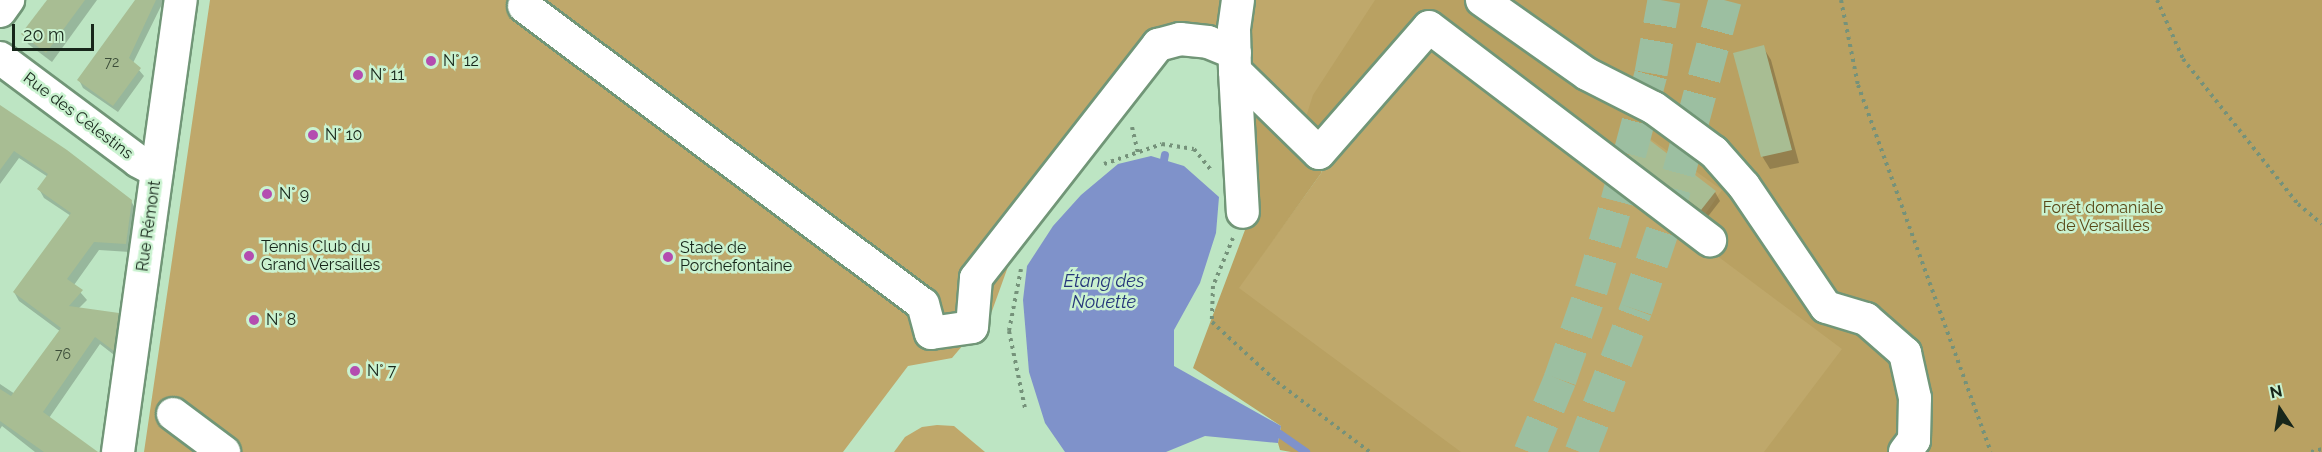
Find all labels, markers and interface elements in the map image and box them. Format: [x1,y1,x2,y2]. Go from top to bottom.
scale bar [15,12,98,50]
text: 20 m [23,24,65,45]
place label: N° 12 [443,51,479,71]
house number: 72 [105,54,119,70]
marker: N° 12 [424,54,438,68]
place label: N° 11 [370,65,404,85]
marker: N° 11 [351,68,365,82]
street label: Rue des Célestins [19,69,137,163]
place label: N° 10 [325,125,362,145]
marker: N° 10 [306,128,320,142]
street label: Rue Rémont [133,179,165,273]
place label: N° 9 [279,184,309,204]
marker: N° 9 [260,187,274,201]
park label: Forêt domaniale de Versailles [2043,198,2163,236]
place label: Tennis Club du Grand Versailles [261,237,381,275]
place label: Stade de Porchefontaine [680,238,792,276]
marker: Tennis Club du Grand Versailles [242,249,256,263]
marker: Stade de Porchefontaine [661,250,675,264]
water label: Étang des Nouette [1064,271,1144,314]
place label: N° 8 [266,310,296,330]
marker: N° 8 [247,313,261,327]
house number: 76 [55,346,71,362]
place label: N° 7 [367,361,396,381]
marker: N° 7 [348,364,362,378]
north arrow [2250,380,2310,440]
text: N [2268,381,2284,402]

